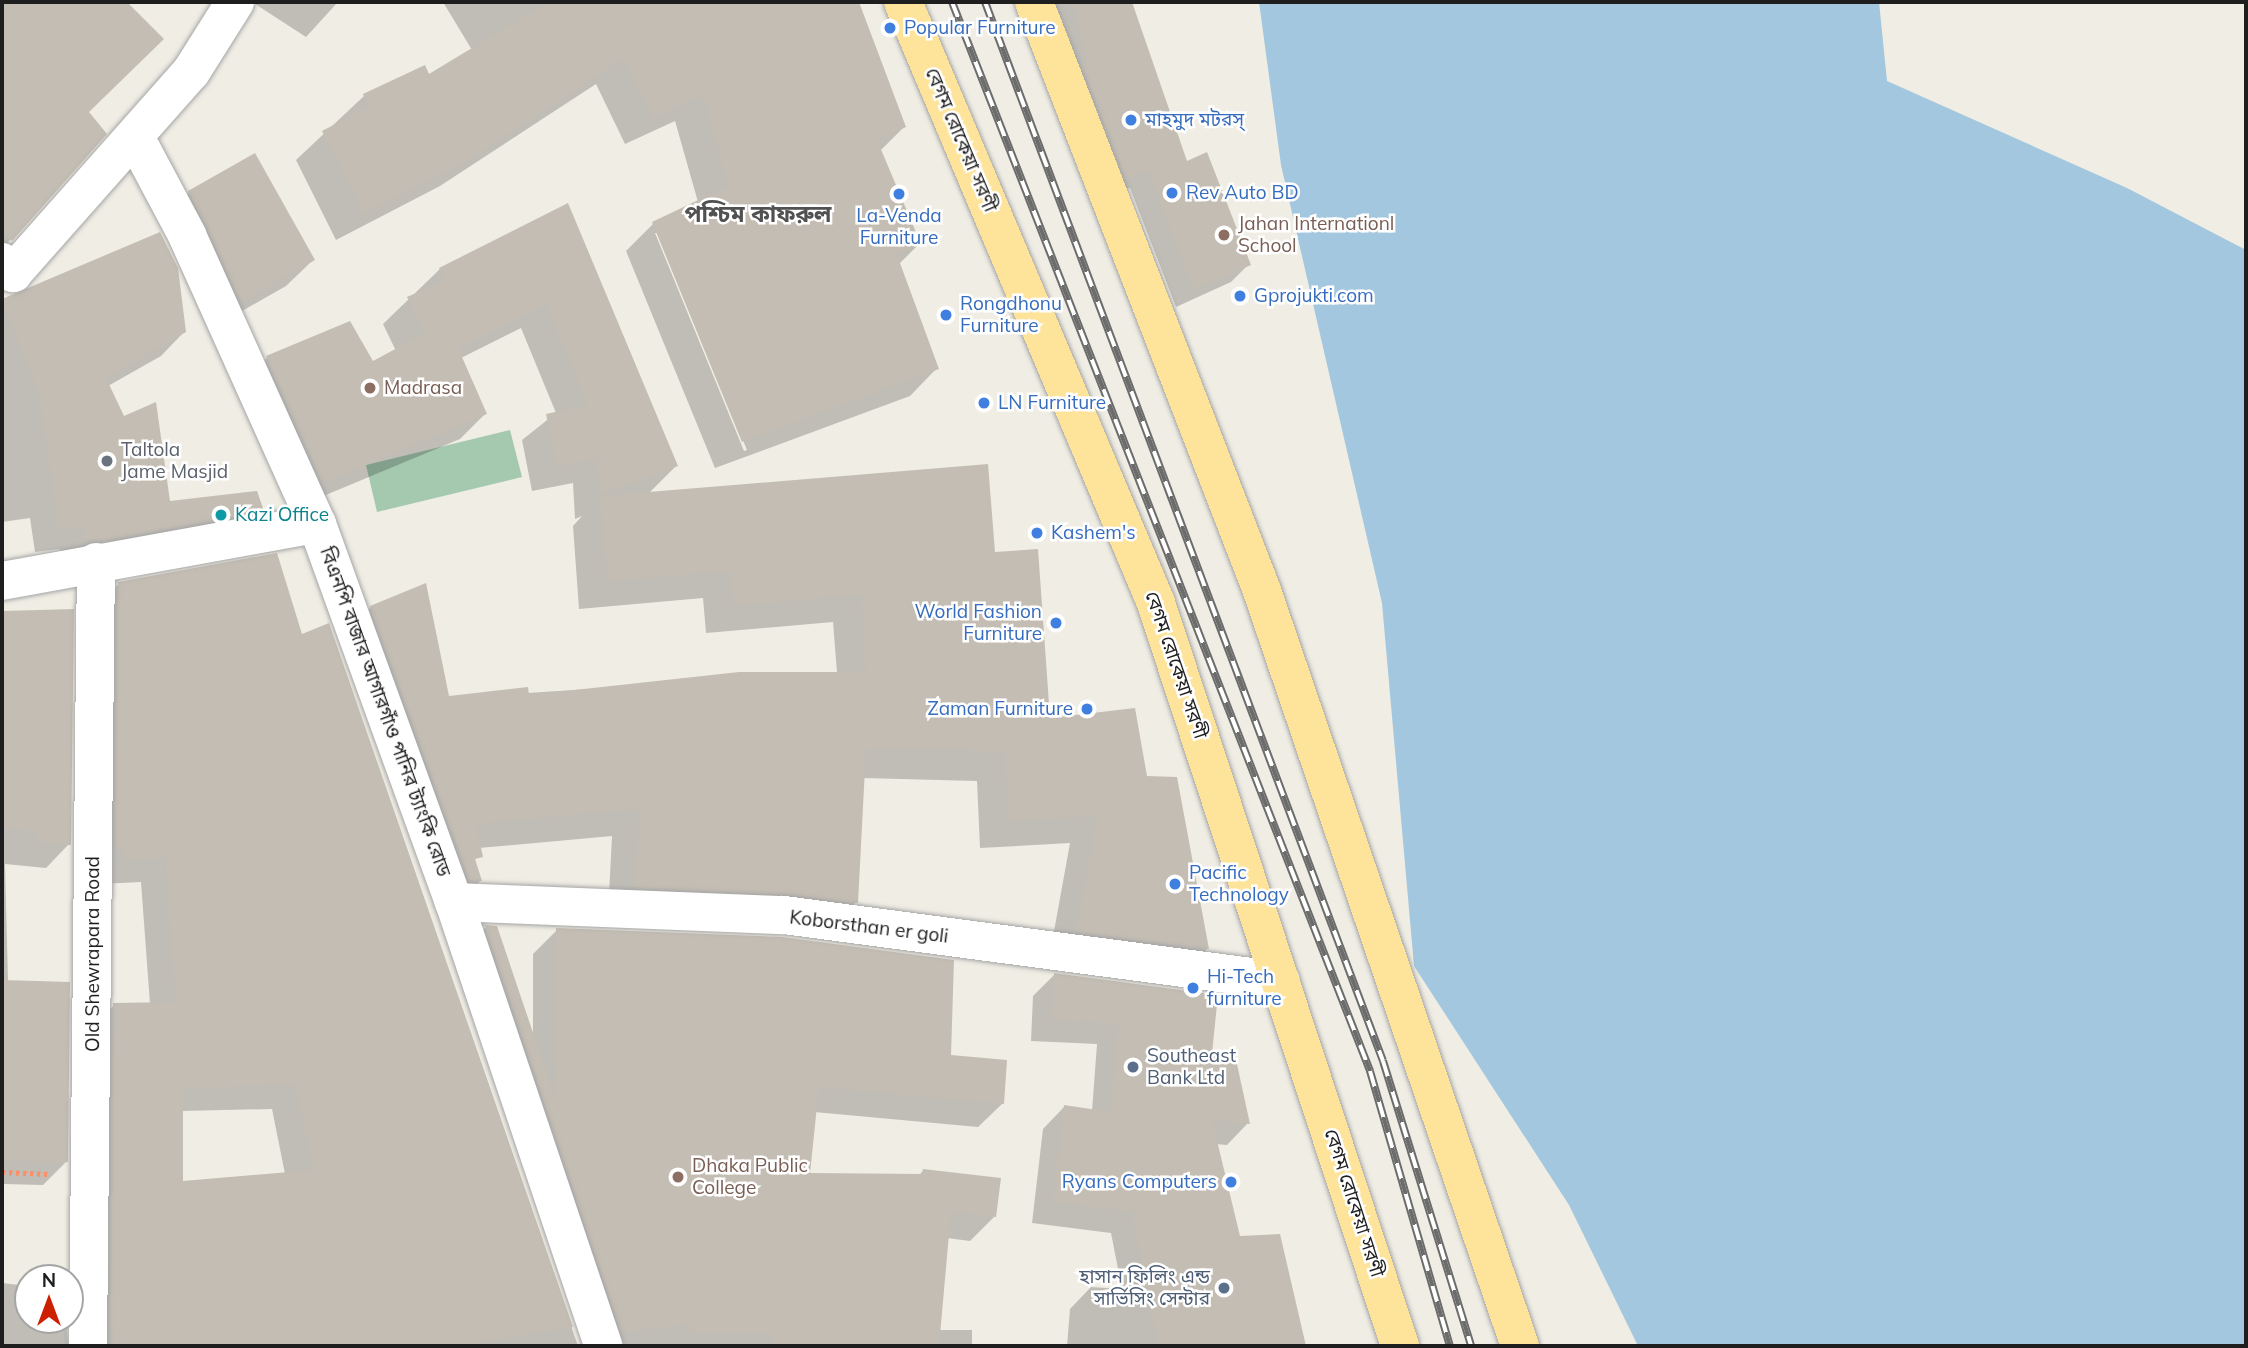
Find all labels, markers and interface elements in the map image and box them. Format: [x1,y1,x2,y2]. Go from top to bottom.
place label: Popular Furniture [904,17,1056,39]
marker: Popular Furniture [882,20,898,36]
street label: বেগম রোকেয়া সরণী [920,64,1002,216]
place label: মাহমুদ মটরস্ [1145,109,1244,131]
marker: মাহমুদ মটরস্ [1123,112,1139,128]
place label: Rev Auto BD [1186,182,1299,204]
marker: Rev Auto BD [1164,185,1180,201]
marker: La-Venda Furniture [891,186,907,202]
district label: পশ্চিম কাফরুল [685,200,831,228]
place label: La-Venda Furniture [856,205,942,249]
place label: Jahan Internationl School [1238,213,1394,257]
marker: Jahan Internationl School [1216,227,1232,243]
place label: Gprojukti.com [1254,285,1374,307]
marker: Gprojukti.com [1232,288,1248,304]
place label: Rongdhonu Furniture [960,293,1062,337]
marker: Rongdhonu Furniture [938,307,954,323]
place label: Madrasa [384,377,462,399]
marker: Madrasa [362,380,378,396]
place label: LN Furniture [998,392,1106,414]
marker: LN Furniture [976,395,992,411]
place label: Taltola Jame Masjid [121,439,228,483]
marker: Taltola Jame Masjid [99,453,115,469]
place label: Kazi Office [235,504,329,526]
marker: Kazi Office [213,507,229,523]
place label: Kashem's [1051,522,1136,544]
marker: Kashem's [1029,525,1045,541]
street label: বিএনপি বাজার আগারগাঁও পানির ট্যাংকি রোড [315,544,455,880]
street label: বেগম রোকেয়া সরণী [1140,588,1212,742]
place label: World Fashion Furniture [915,601,1042,645]
marker: World Fashion Furniture [1048,615,1064,631]
place label: Zaman Furniture [928,698,1073,720]
marker: Zaman Furniture [1079,701,1095,717]
street label: Old Shewrapara Road [82,856,104,1052]
place label: Pacific Technology [1189,862,1289,906]
marker: Pacific Technology [1167,876,1183,892]
street label: Koborsthan er goli [788,906,950,948]
place label: Hi-Tech furniture [1207,966,1282,1010]
marker: Hi-Tech furniture [1185,980,1201,996]
place label: Southeast Bank Ltd [1147,1045,1236,1089]
marker: Southeast Bank Ltd [1125,1059,1141,1075]
street label: বেগম রোকেয়া সরণী [1319,1126,1389,1280]
place label: Dhaka Public College [692,1155,808,1199]
marker: Dhaka Public College [670,1169,686,1185]
place label: Ryans Computers [1062,1171,1217,1193]
marker: Ryans Computers [1223,1174,1239,1190]
north arrow [14,1264,84,1334]
place label: হাসান ফিলিং এন্ড সার্ভিসিং সেন্টার [1079,1266,1210,1310]
text: N [42,1268,56,1292]
marker: হাসান ফিলিং এন্ড সার্ভিসিং সেন্টার [1216,1280,1232,1296]

